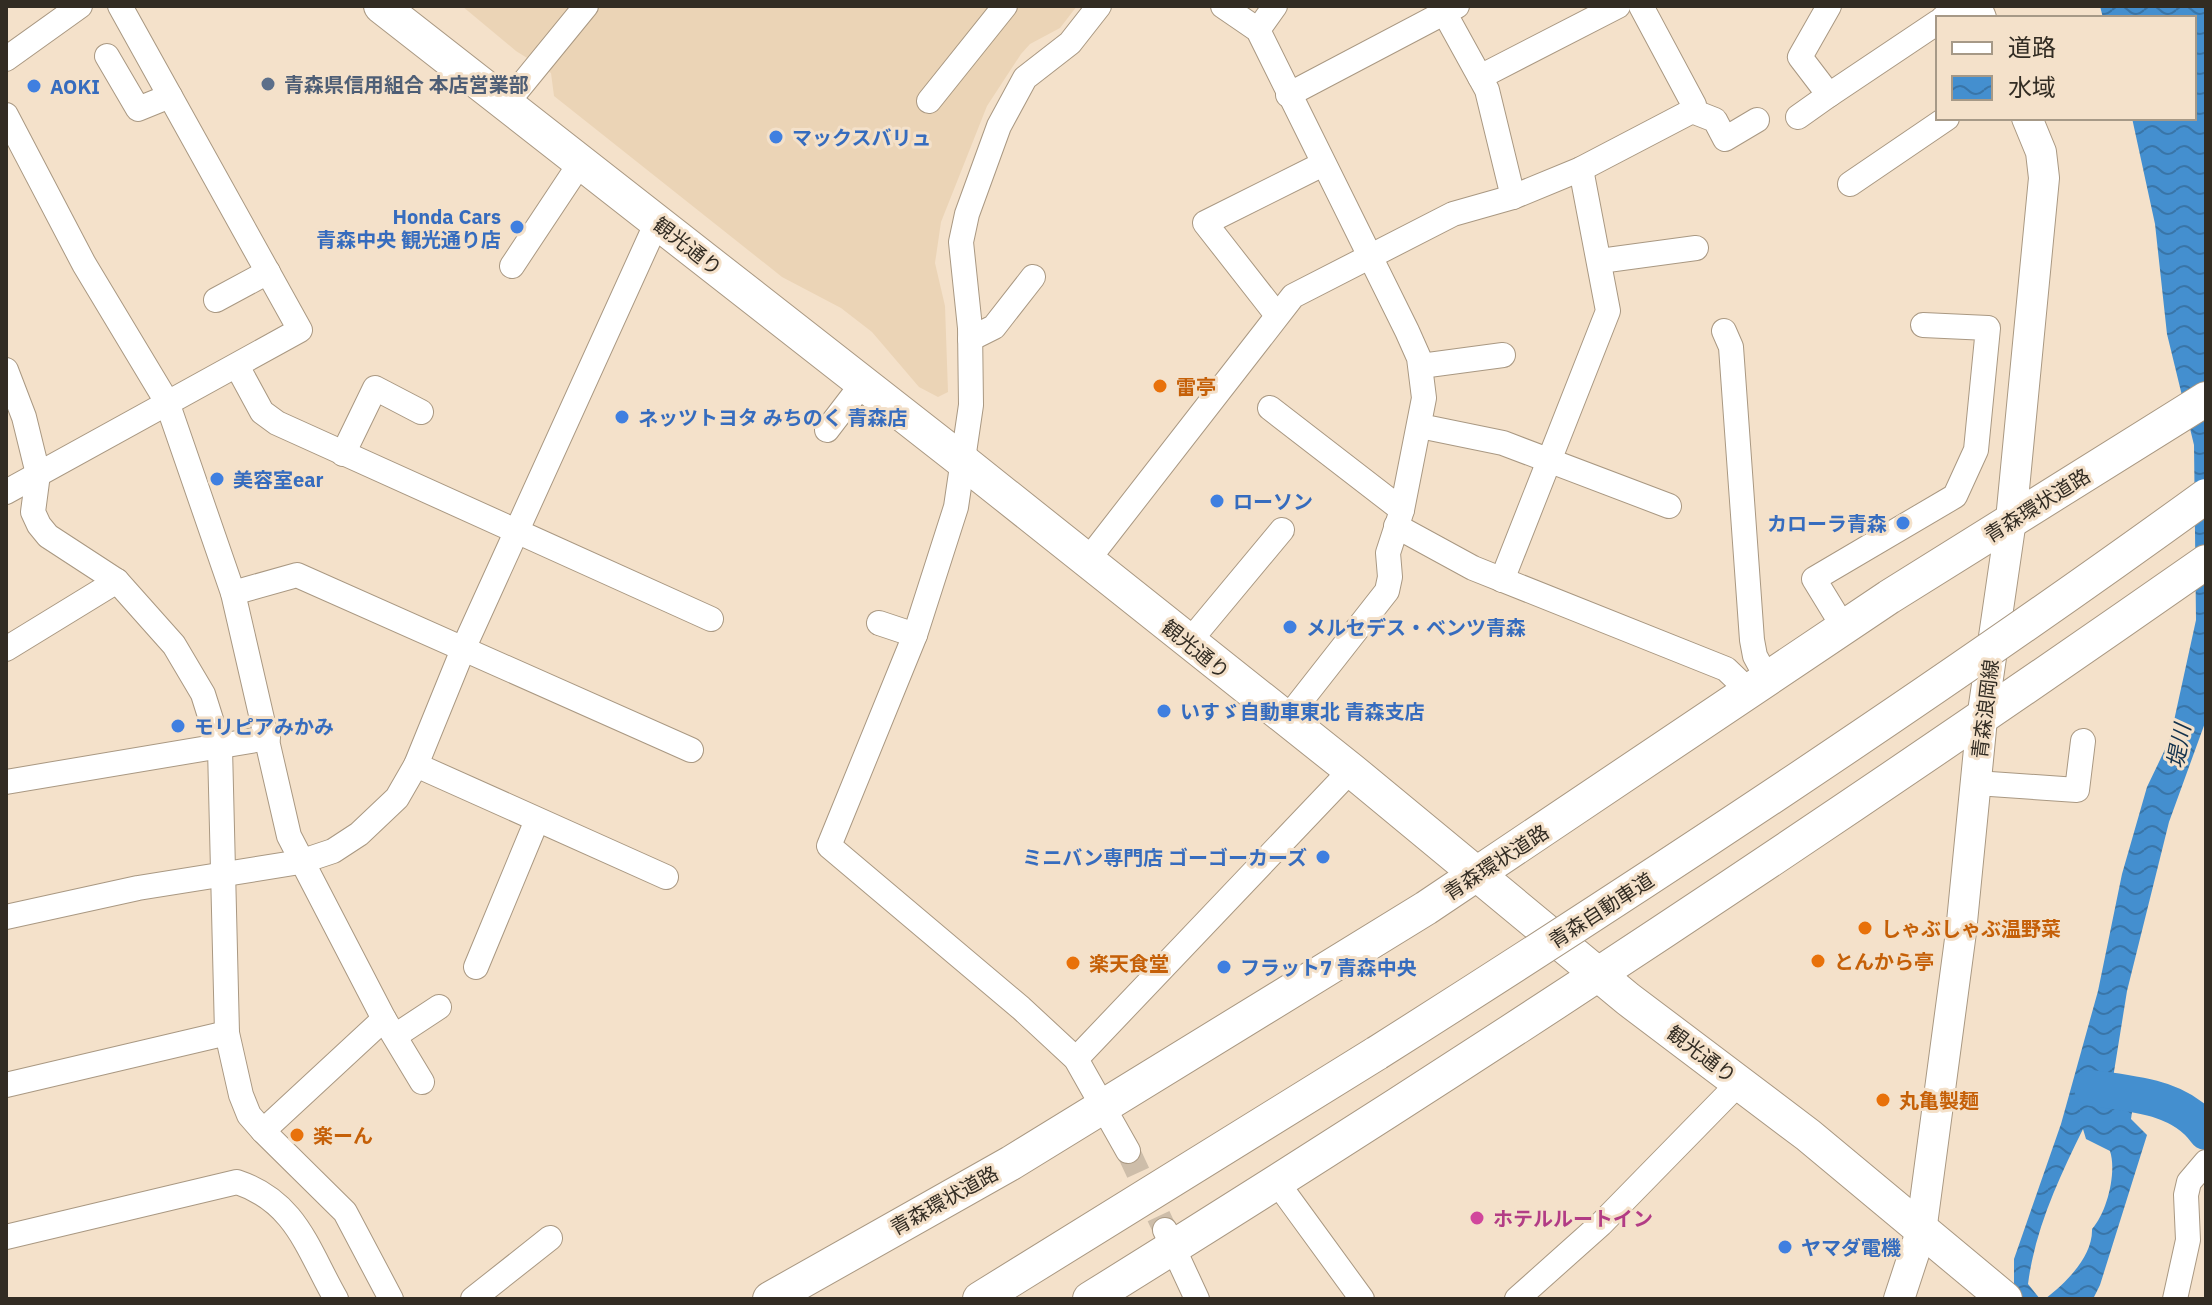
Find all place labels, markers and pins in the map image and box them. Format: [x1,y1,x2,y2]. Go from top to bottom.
place label: 青森県信用組合 本店営業部 [284,71,529,98]
place label: AOKI [50,73,100,100]
marker: 青森県信用組合 本店営業部 [259,75,277,93]
marker: AOKI [25,77,43,95]
place label: マックスバリュ [792,124,931,151]
marker: マックスバリュ [767,128,785,146]
place label: Honda Cars 青森中央 観光通り店 [316,203,501,253]
marker: Honda Cars 青森中央 観光通り店 [508,218,526,236]
place label: 雷亭 [1176,373,1216,400]
marker: 雷亭 [1151,377,1169,395]
place label: ネッツトヨタ みちのく 青森店 [638,404,907,431]
marker: ネッツトヨタ みちのく 青森店 [613,408,631,426]
place label: 美容室ear [233,466,324,493]
marker: 美容室ear [208,470,226,488]
place label: ローソン [1233,488,1313,515]
marker: ローソン [1208,492,1226,510]
place label: カローラ青森 [1767,510,1887,537]
marker: カローラ青森 [1894,514,1912,532]
place label: メルセデス・ベンツ青森 [1306,614,1526,641]
marker: メルセデス・ベンツ青森 [1281,618,1299,636]
place label: いすゞ自動車東北 青森支店 [1180,698,1425,725]
marker: いすゞ自動車東北 青森支店 [1155,702,1173,720]
place label: モリピアみかみ [194,713,334,740]
marker: モリピアみかみ [169,717,187,735]
place label: ミニバン専門店 ゴーゴーカーズ [1022,844,1307,871]
marker: ミニバン専門店 ゴーゴーカーズ [1314,848,1332,866]
place label: しゃぶしゃぶ温野菜 [1881,915,2061,942]
marker: しゃぶしゃぶ温野菜 [1856,919,1874,937]
place label: とんから亭 [1834,948,1934,975]
place label: 楽天食堂 [1089,950,1169,977]
marker: とんから亭 [1809,952,1827,970]
marker: 楽天食堂 [1064,954,1082,972]
place label: フラット7 青森中央 [1240,954,1417,981]
marker: フラット7 青森中央 [1215,958,1233,976]
place label: 丸亀製麺 [1899,1087,1979,1114]
marker: 丸亀製麺 [1874,1091,1892,1109]
place label: 楽ーん [313,1122,373,1149]
marker: 楽ーん [288,1126,306,1144]
place label: ホテルルートイン [1493,1205,1653,1232]
marker: ホテルルートイン [1468,1209,1486,1227]
place label: ヤマダ電機 [1801,1234,1901,1261]
marker: ヤマダ電機 [1776,1238,1794,1256]

